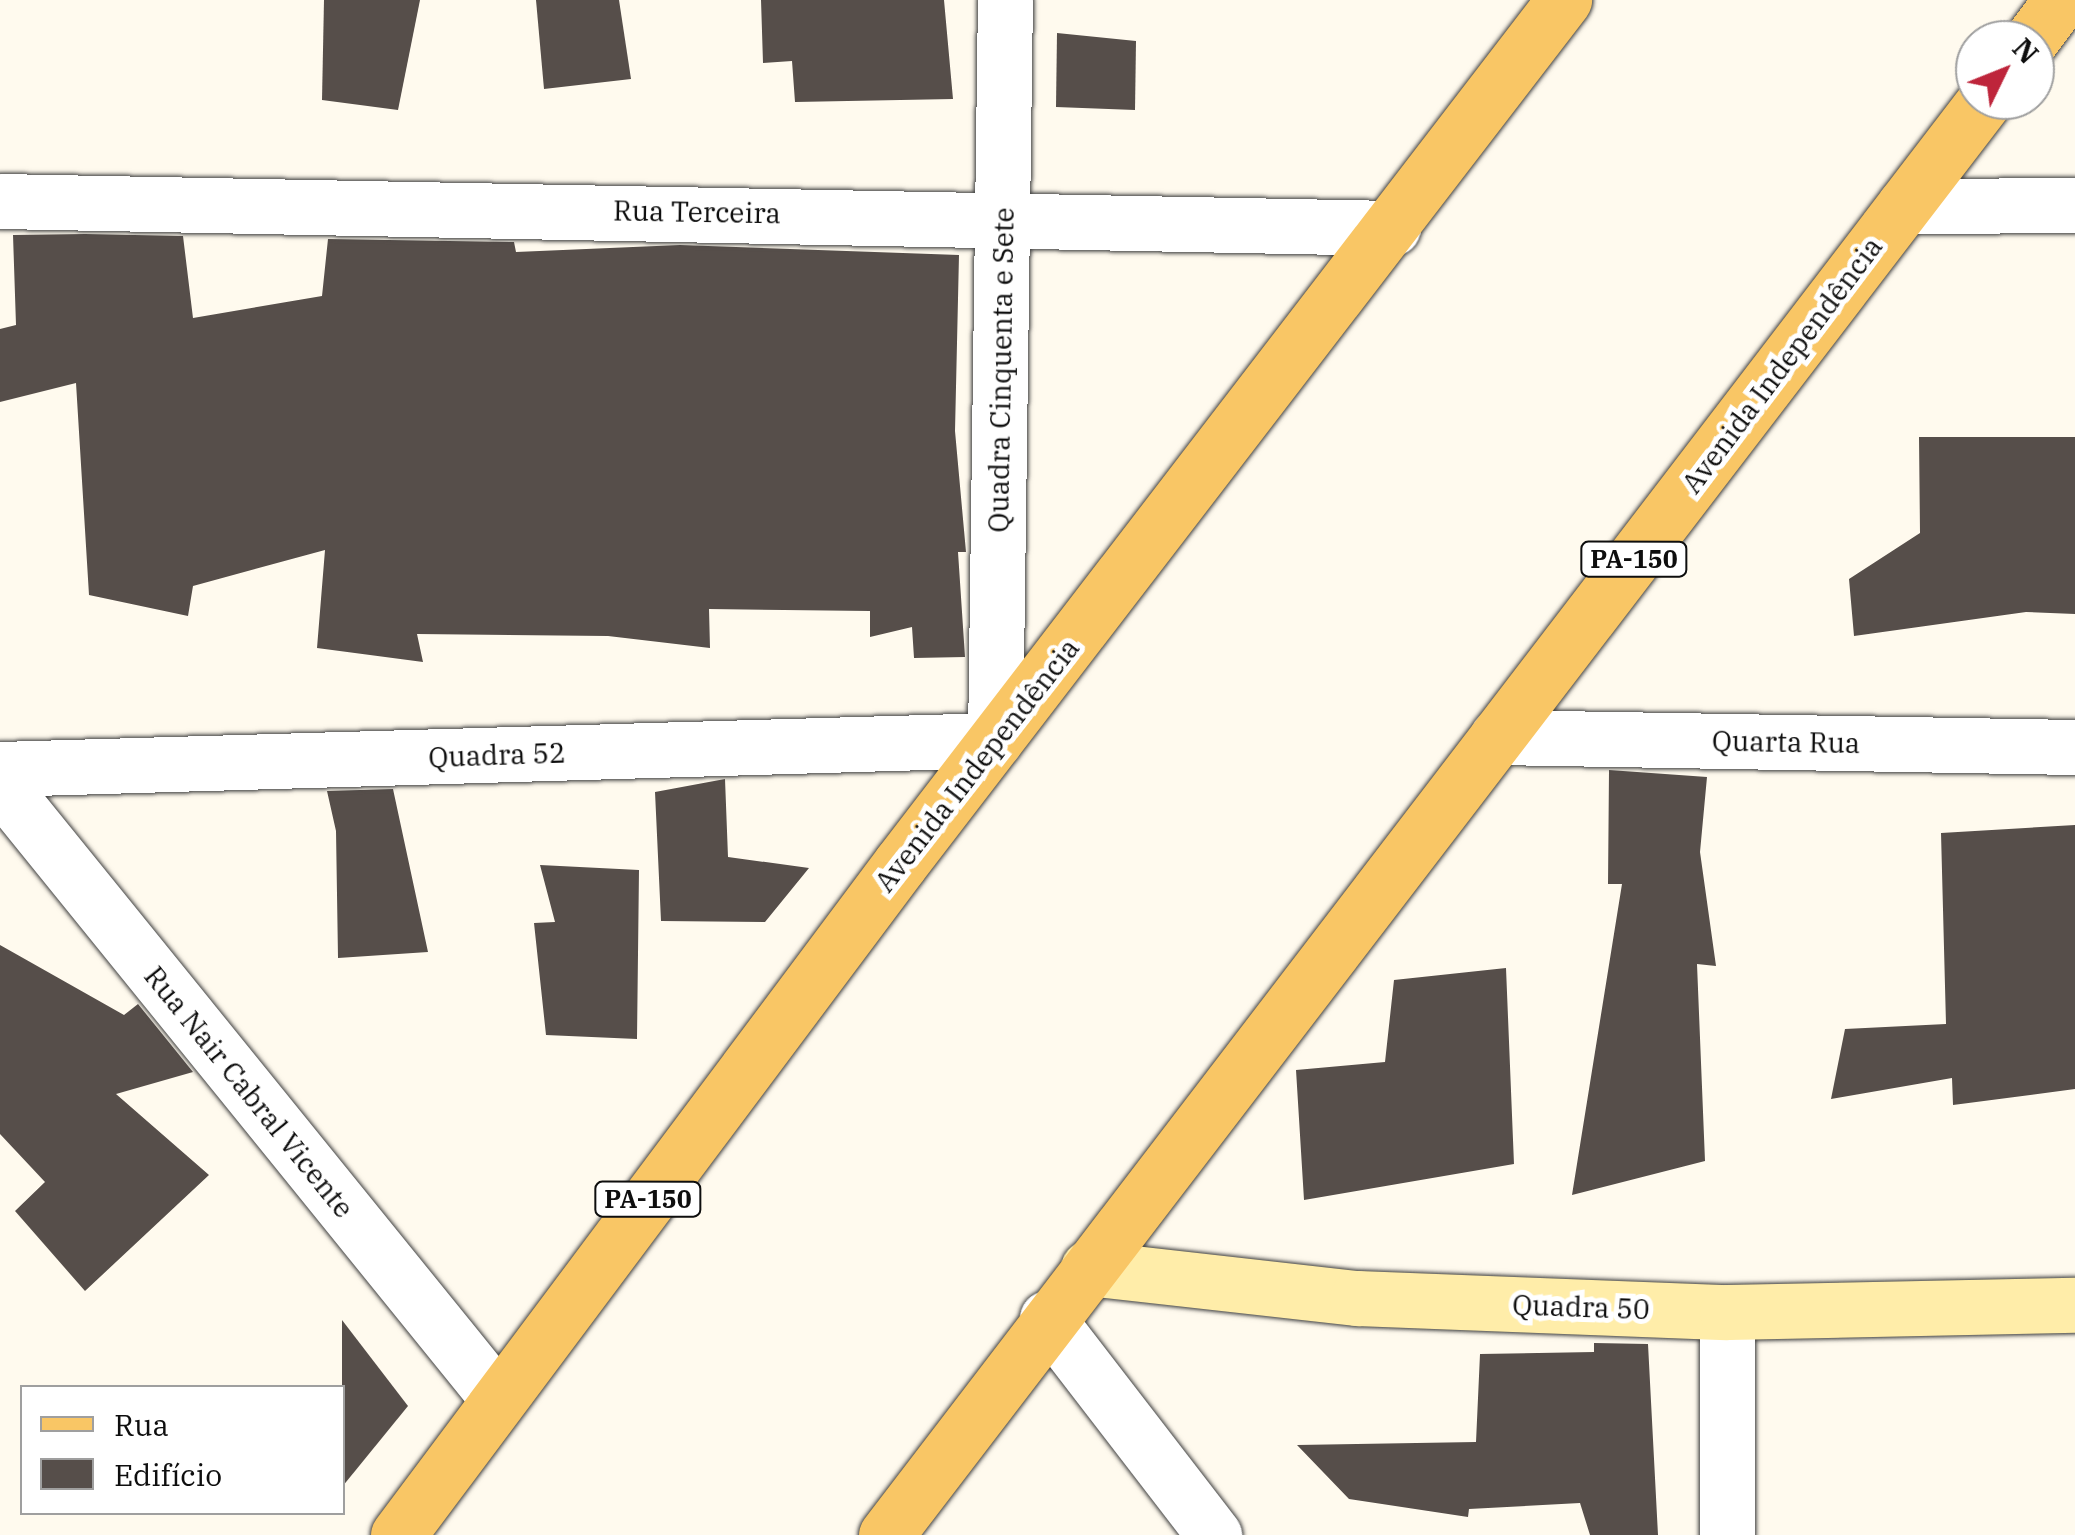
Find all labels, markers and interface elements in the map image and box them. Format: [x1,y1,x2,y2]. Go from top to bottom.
north arrow [1955,20,2055,120]
text: N [2005,30,2047,71]
street label: Rua Terceira [613,194,781,230]
street label: Quadra Cinquenta e Sete [981,207,1021,533]
street label: Avenida Independência [1675,230,1889,500]
road number: PA-150 [1579,539,1689,579]
street label: Avenida Independência [868,632,1086,898]
street label: Quarta Rua [1712,724,1860,760]
street label: Quadra 52 [428,736,566,774]
street label: Rua Nair Cabral Vicente [137,960,361,1224]
road number: PA-150 [593,1179,703,1219]
street label: Quadra 50 [1512,1288,1650,1326]
legend [20,1385,345,1515]
text: Rua [114,1405,169,1444]
text: Edifício [114,1455,222,1494]

